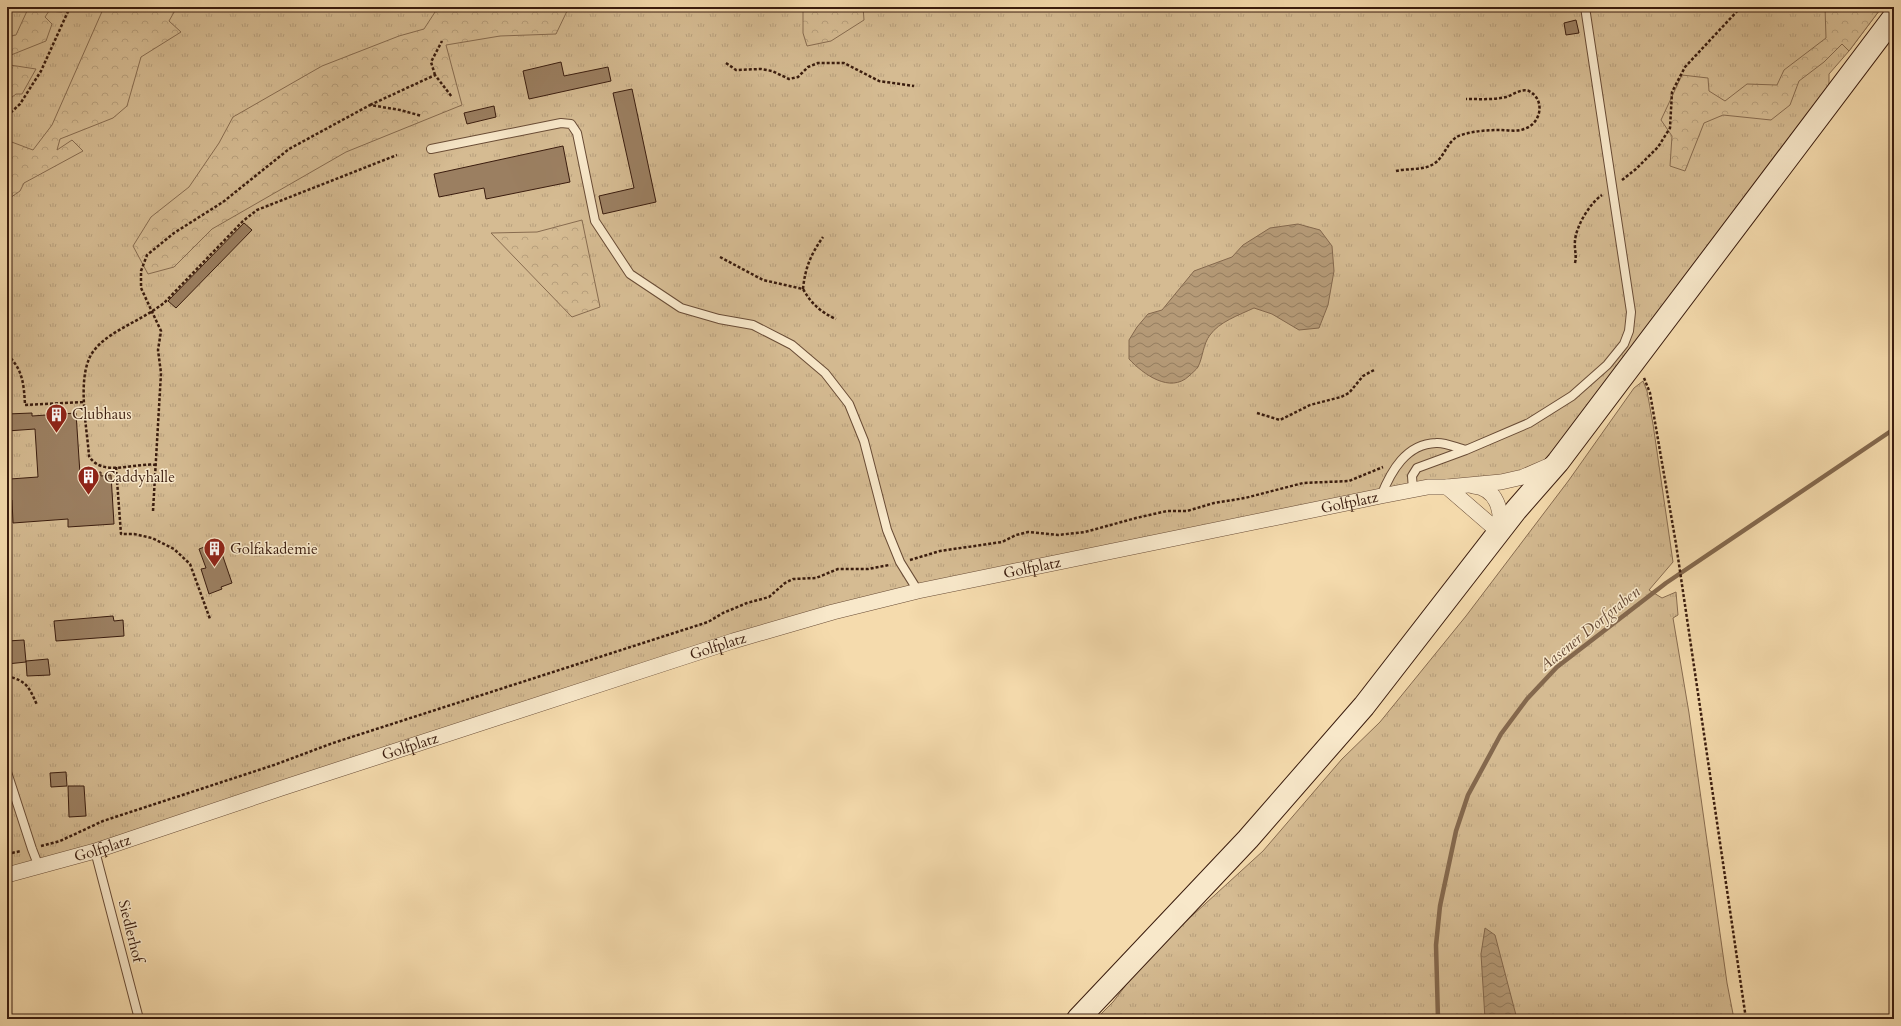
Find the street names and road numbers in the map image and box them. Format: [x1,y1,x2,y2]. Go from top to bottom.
street label: Golfplatz [1319,487,1380,518]
street label: Golfplatz [1002,552,1063,583]
street label: Golfplatz [687,628,749,664]
street label: Golfplatz [379,728,441,765]
street label: Golfplatz [72,830,133,866]
street label: Siedlerhof [114,898,149,967]

